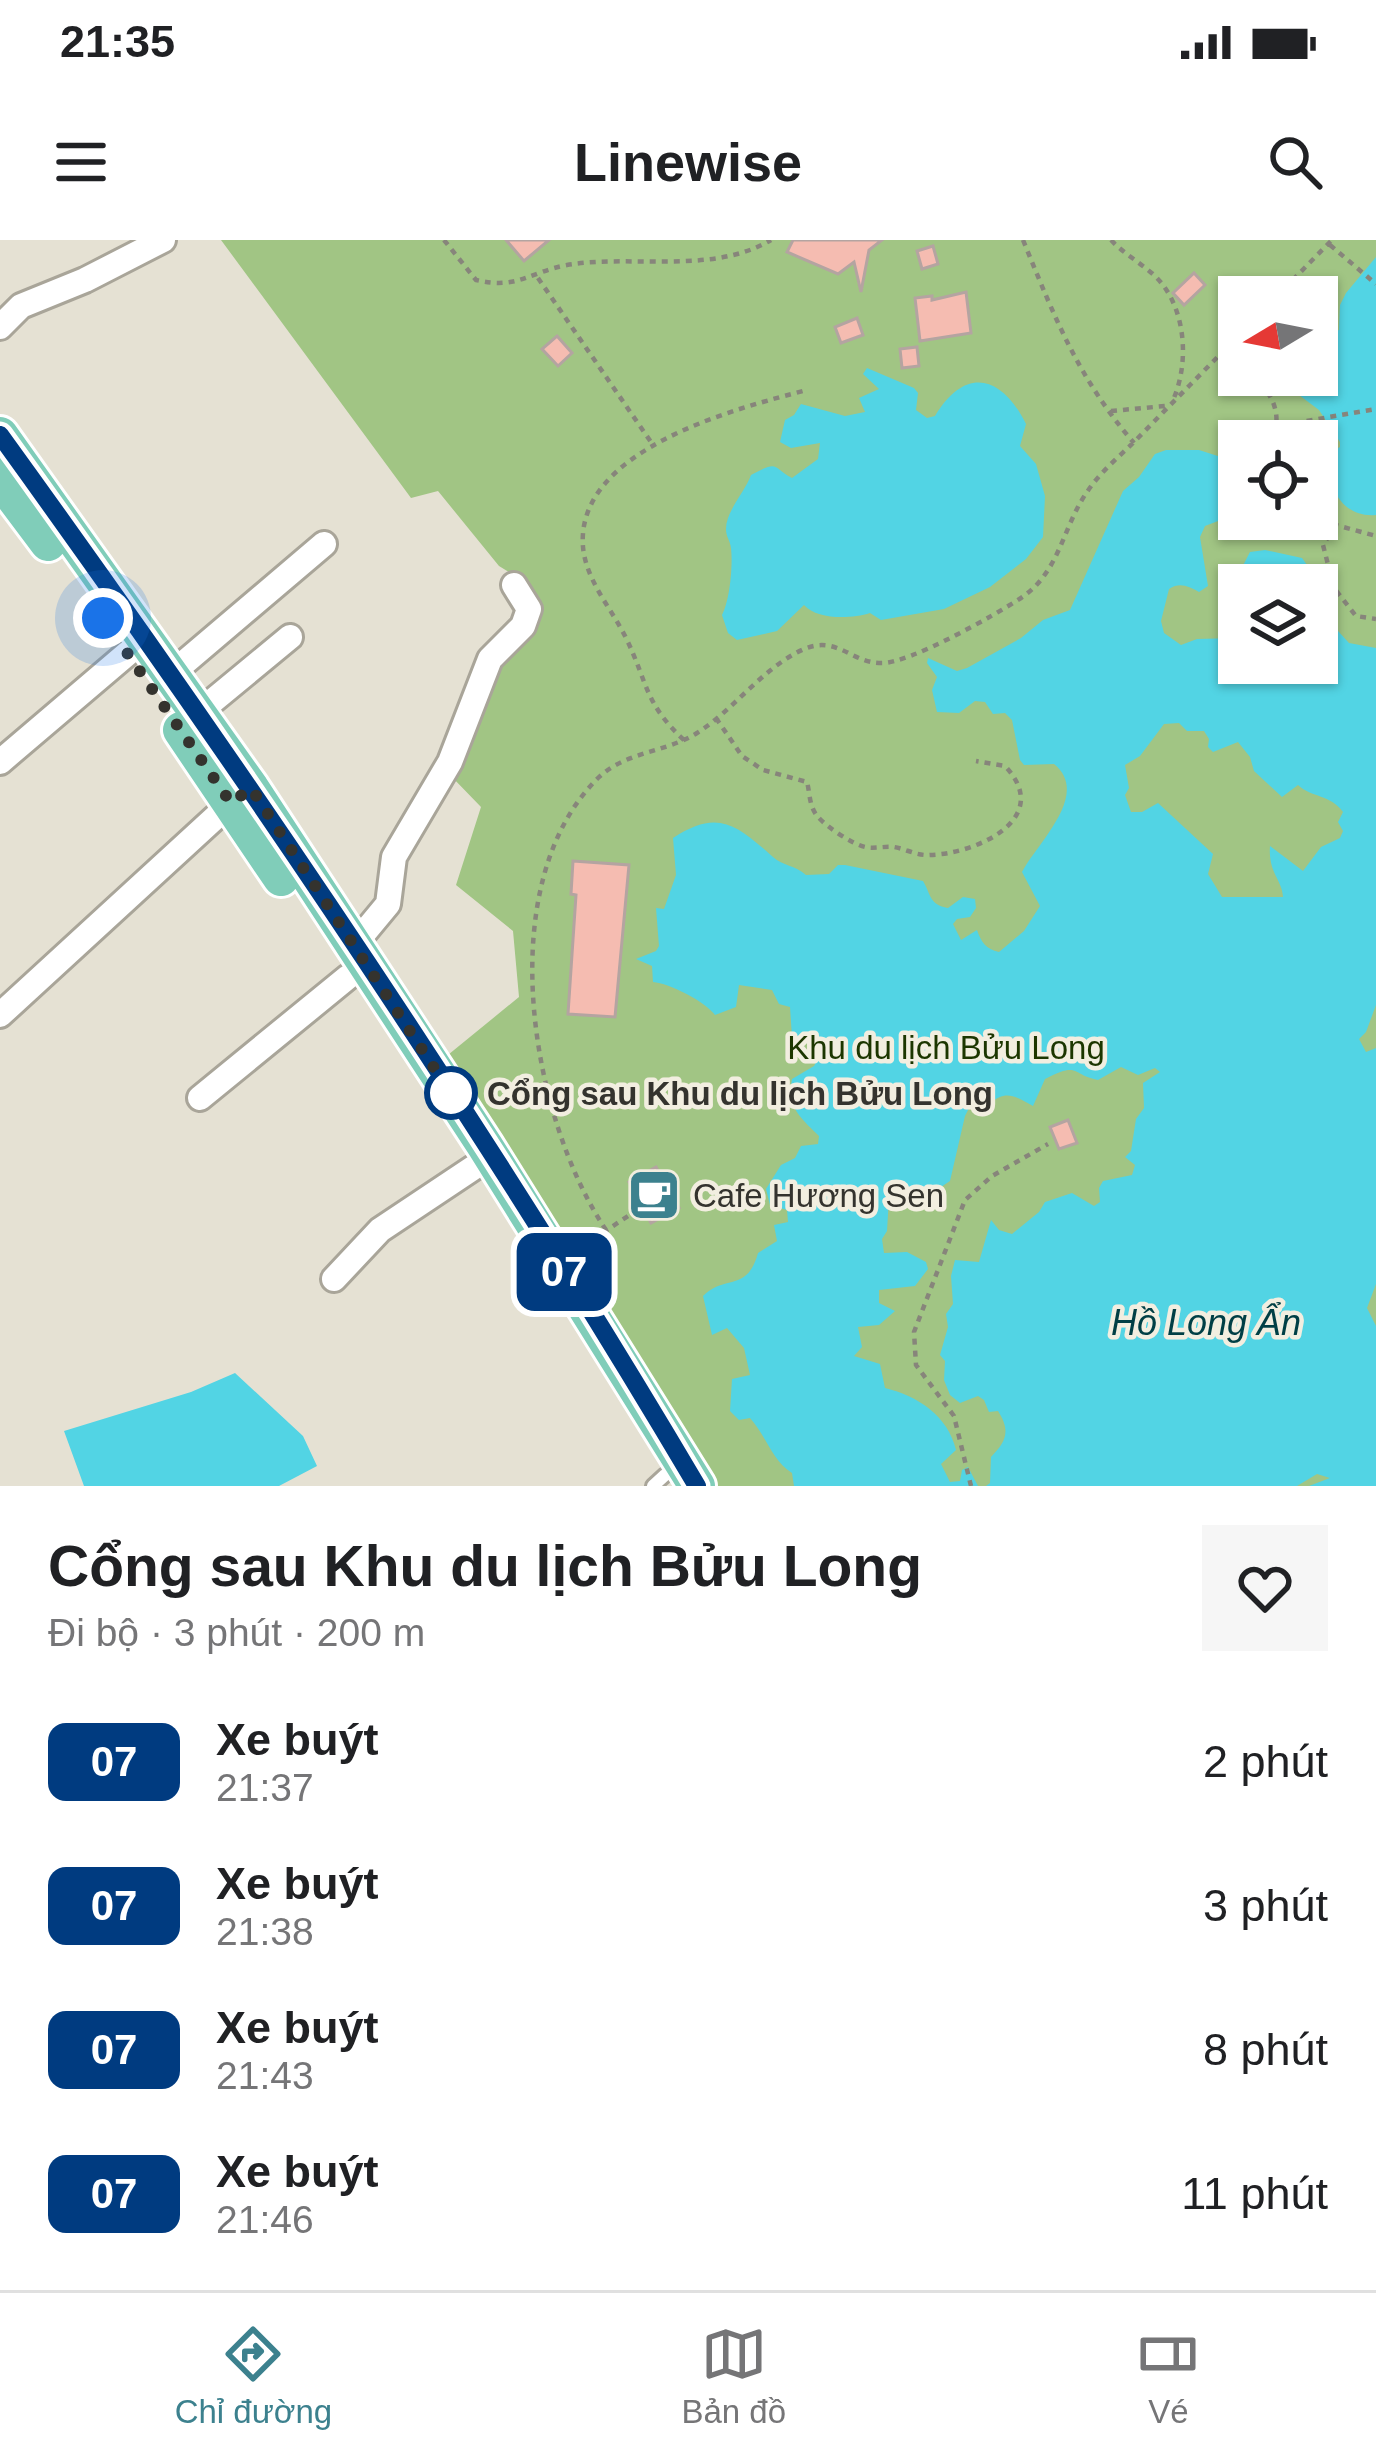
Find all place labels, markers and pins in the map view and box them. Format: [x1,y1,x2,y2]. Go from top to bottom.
marker: Cổng sau Khu du lịch Bửu Long [426,1068,476,1118]
place label: Cổng sau Khu du lịch Bửu Long [487,1075,993,1112]
cafe icon: Cafe Hương Sen [626,1167,682,1223]
place label: Cafe Hương Sen [693,1177,944,1214]

